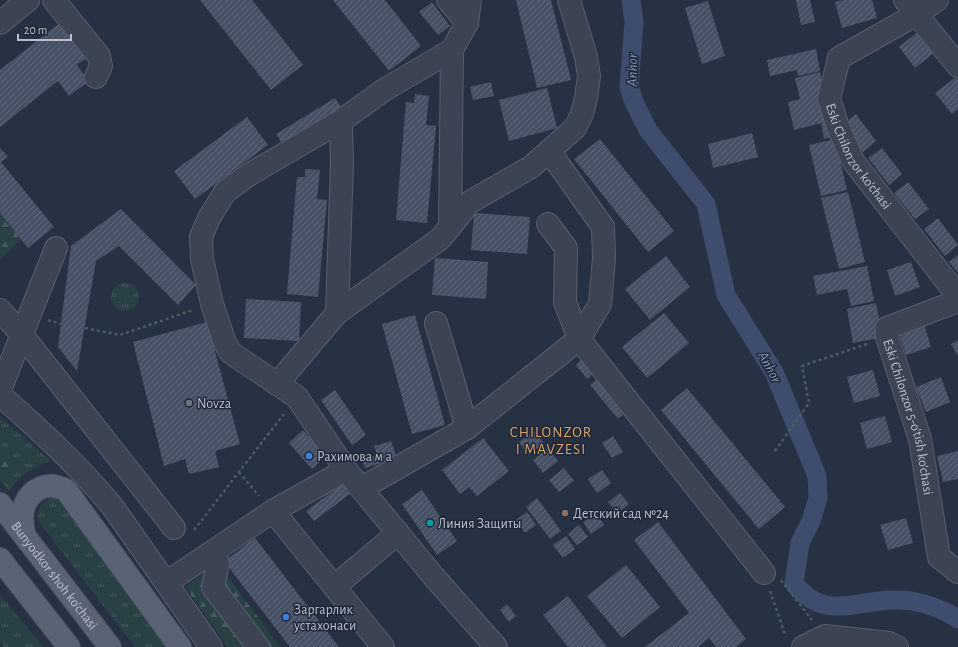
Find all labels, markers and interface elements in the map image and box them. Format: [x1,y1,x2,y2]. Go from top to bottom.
scale bar [18,16,71,42]
text: 20 m [24,24,47,36]
water label: Anhor [625,52,640,88]
street label: Eski Chilonzor ko'chasi [823,102,894,212]
street label: Eski Chilonzor 5-o'tish ko'chasi [880,337,935,496]
water label: Anhor [755,348,785,386]
place label: Novza [197,397,232,411]
marker: Novza [184,398,194,408]
district label: CHILONZOR I MAVZESI [510,425,592,457]
place label: Рахимова м а [317,450,392,464]
marker: Рахимова м а [304,451,314,461]
place label: Детский сад №24 [573,507,669,521]
marker: Детский сад №24 [560,508,570,518]
place label: Линия Защиты [438,517,521,531]
marker: Линия Защиты [425,518,435,528]
street label: Bunyodkor shoh ko'chasi [8,519,100,633]
place label: Заргарлик устахонаси [293,603,356,633]
marker: Заргарлик устахонаси [281,612,291,622]

